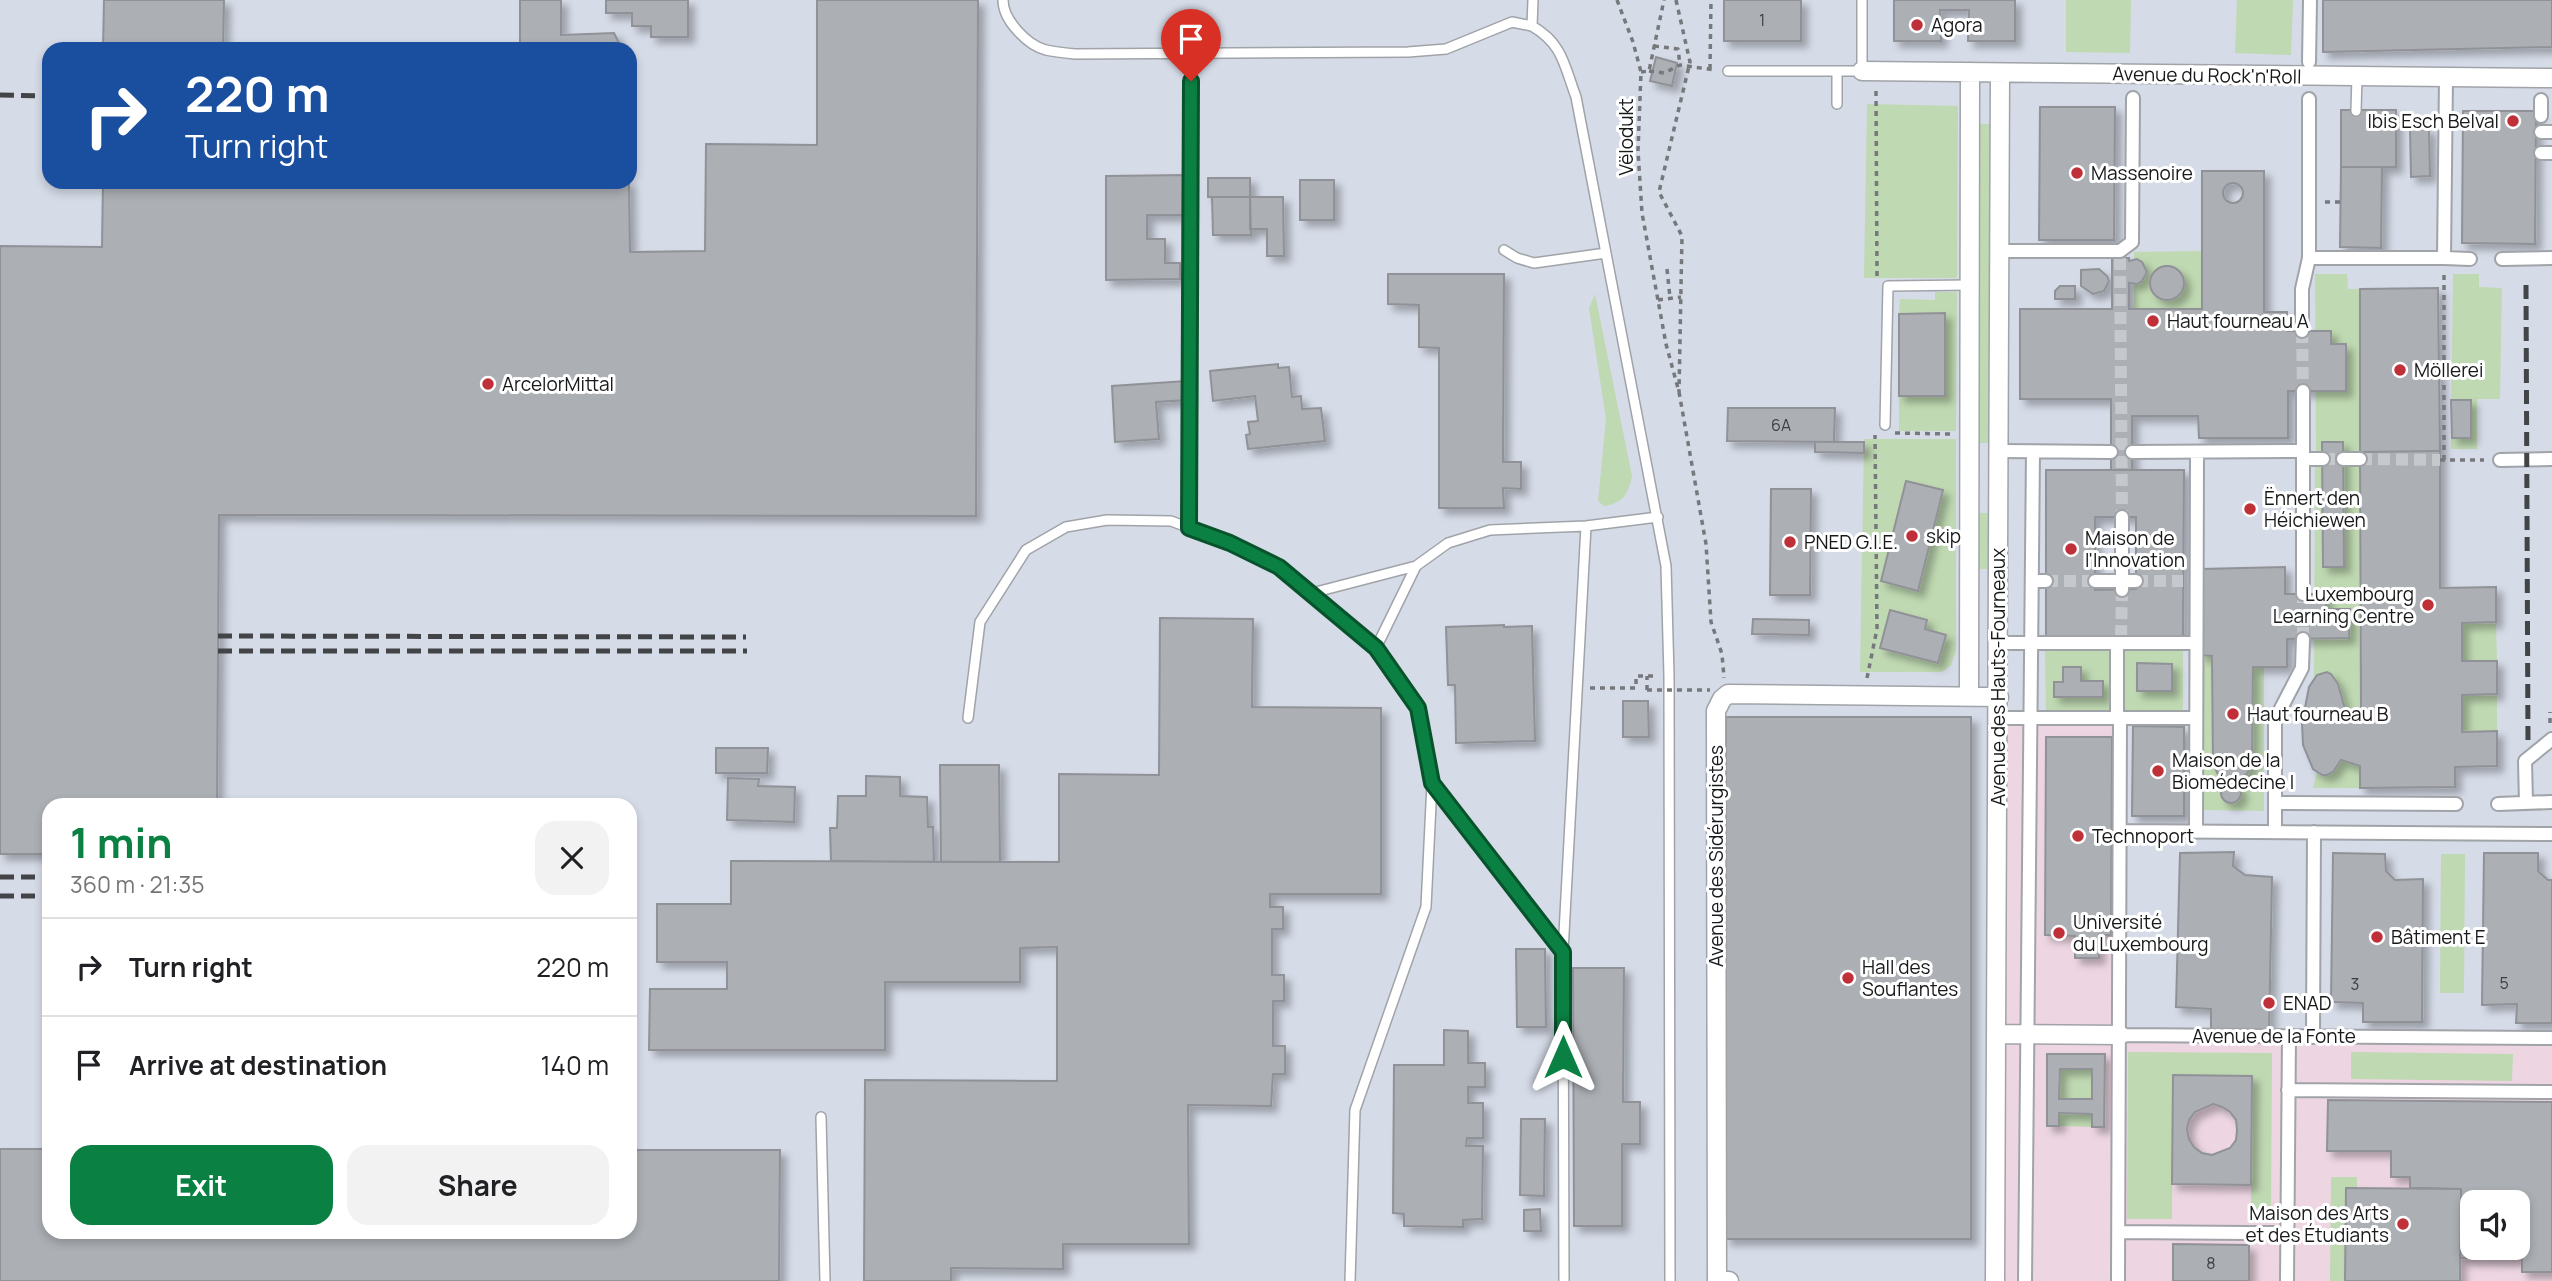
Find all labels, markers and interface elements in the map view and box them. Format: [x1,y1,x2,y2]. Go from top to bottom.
pin [1161,9,1221,81]
house number: 1 [1759,9,1765,31]
place label: Agora [1931,12,1983,38]
marker: Agora [1909,17,1925,33]
icon: arrive [1172,20,1210,58]
text: 220 m [185,60,329,127]
street label: Avenue du Rock'n'Roll [2112,60,2302,90]
icon: right [70,70,161,161]
street label: Vëlodukt [1613,99,1639,175]
place label: Ibis Esch Belval [2367,108,2499,134]
marker: Ibis Esch Belval [2505,113,2521,129]
text: Turn right [185,124,328,168]
place label: Massenoire [2091,160,2193,186]
marker: Massenoire [2069,165,2085,181]
place label: Haut fourneau A [2167,308,2309,334]
marker: Haut fourneau A [2145,313,2161,329]
place label: Möllerei [2414,357,2483,383]
marker: Möllerei [2392,362,2408,378]
place label: ArcelorMittal [502,371,614,397]
marker: ArcelorMittal [480,376,496,392]
house number: 6A [1771,414,1791,436]
place label: Ënnert den Héichiewen [2264,485,2366,533]
marker: Ënnert den Héichiewen [2242,501,2258,517]
place label: skip [1926,523,1961,549]
place label: Maison de l'Innovation [2085,525,2185,573]
marker: skip [1904,528,1920,544]
place label: PNED G.I.E. [1804,529,1898,555]
marker: PNED G.I.E. [1782,534,1798,550]
marker: Maison de l'Innovation [2063,541,2079,557]
street label: Avenue des Hauts-Fourneaux [1985,548,2011,806]
place label: Luxembourg Learning Centre [2273,581,2414,629]
marker: Luxembourg Learning Centre [2420,597,2436,613]
place label: Haut fourneau B [2247,701,2389,727]
marker: Haut fourneau B [2225,706,2241,722]
street label: Avenue des Sidérurgistes [1703,745,1729,967]
place label: Maison de la Biomédecine I [2172,747,2294,795]
marker: Maison de la Biomédecine I [2150,763,2166,779]
text: 1 min [70,813,173,871]
button: close [535,821,609,895]
place label: Technoport [2092,823,2194,849]
marker: Technoport [2070,828,2086,844]
text: 360 m · 21:35 [70,868,205,900]
place label: Université du Luxembourg [2073,909,2208,957]
place label: Bâtiment E [2391,924,2486,950]
marker: Université du Luxembourg [2051,925,2067,941]
marker: Bâtiment E [2369,929,2385,945]
icon: right [70,948,108,986]
text: Turn right [129,949,253,985]
text: 220 m [536,949,609,985]
place label: Hall des Souflantes [1862,954,1958,1002]
marker: Hall des Souflantes [1840,970,1856,986]
house number: 5 [2499,972,2509,994]
house number: 3 [2351,973,2359,995]
place label: ENAD [2283,990,2332,1016]
marker: ENAD [2261,995,2277,1011]
position arrow [1526,1020,1600,1094]
street label: Avenue de la Fonte [2192,1023,2356,1049]
icon: arrive [70,1046,108,1084]
text: Arrive at destination [129,1047,387,1083]
text: 140 m [540,1047,609,1083]
button: Exit [70,1145,333,1225]
button: Share [347,1145,609,1225]
map controls [2460,1190,2530,1260]
button: sound [2460,1190,2530,1260]
place label: Maison des Arts et des Étudiants [2246,1200,2389,1248]
marker: Maison des Arts et des Étudiants [2395,1216,2411,1232]
house number: 8 [2206,1252,2216,1274]

